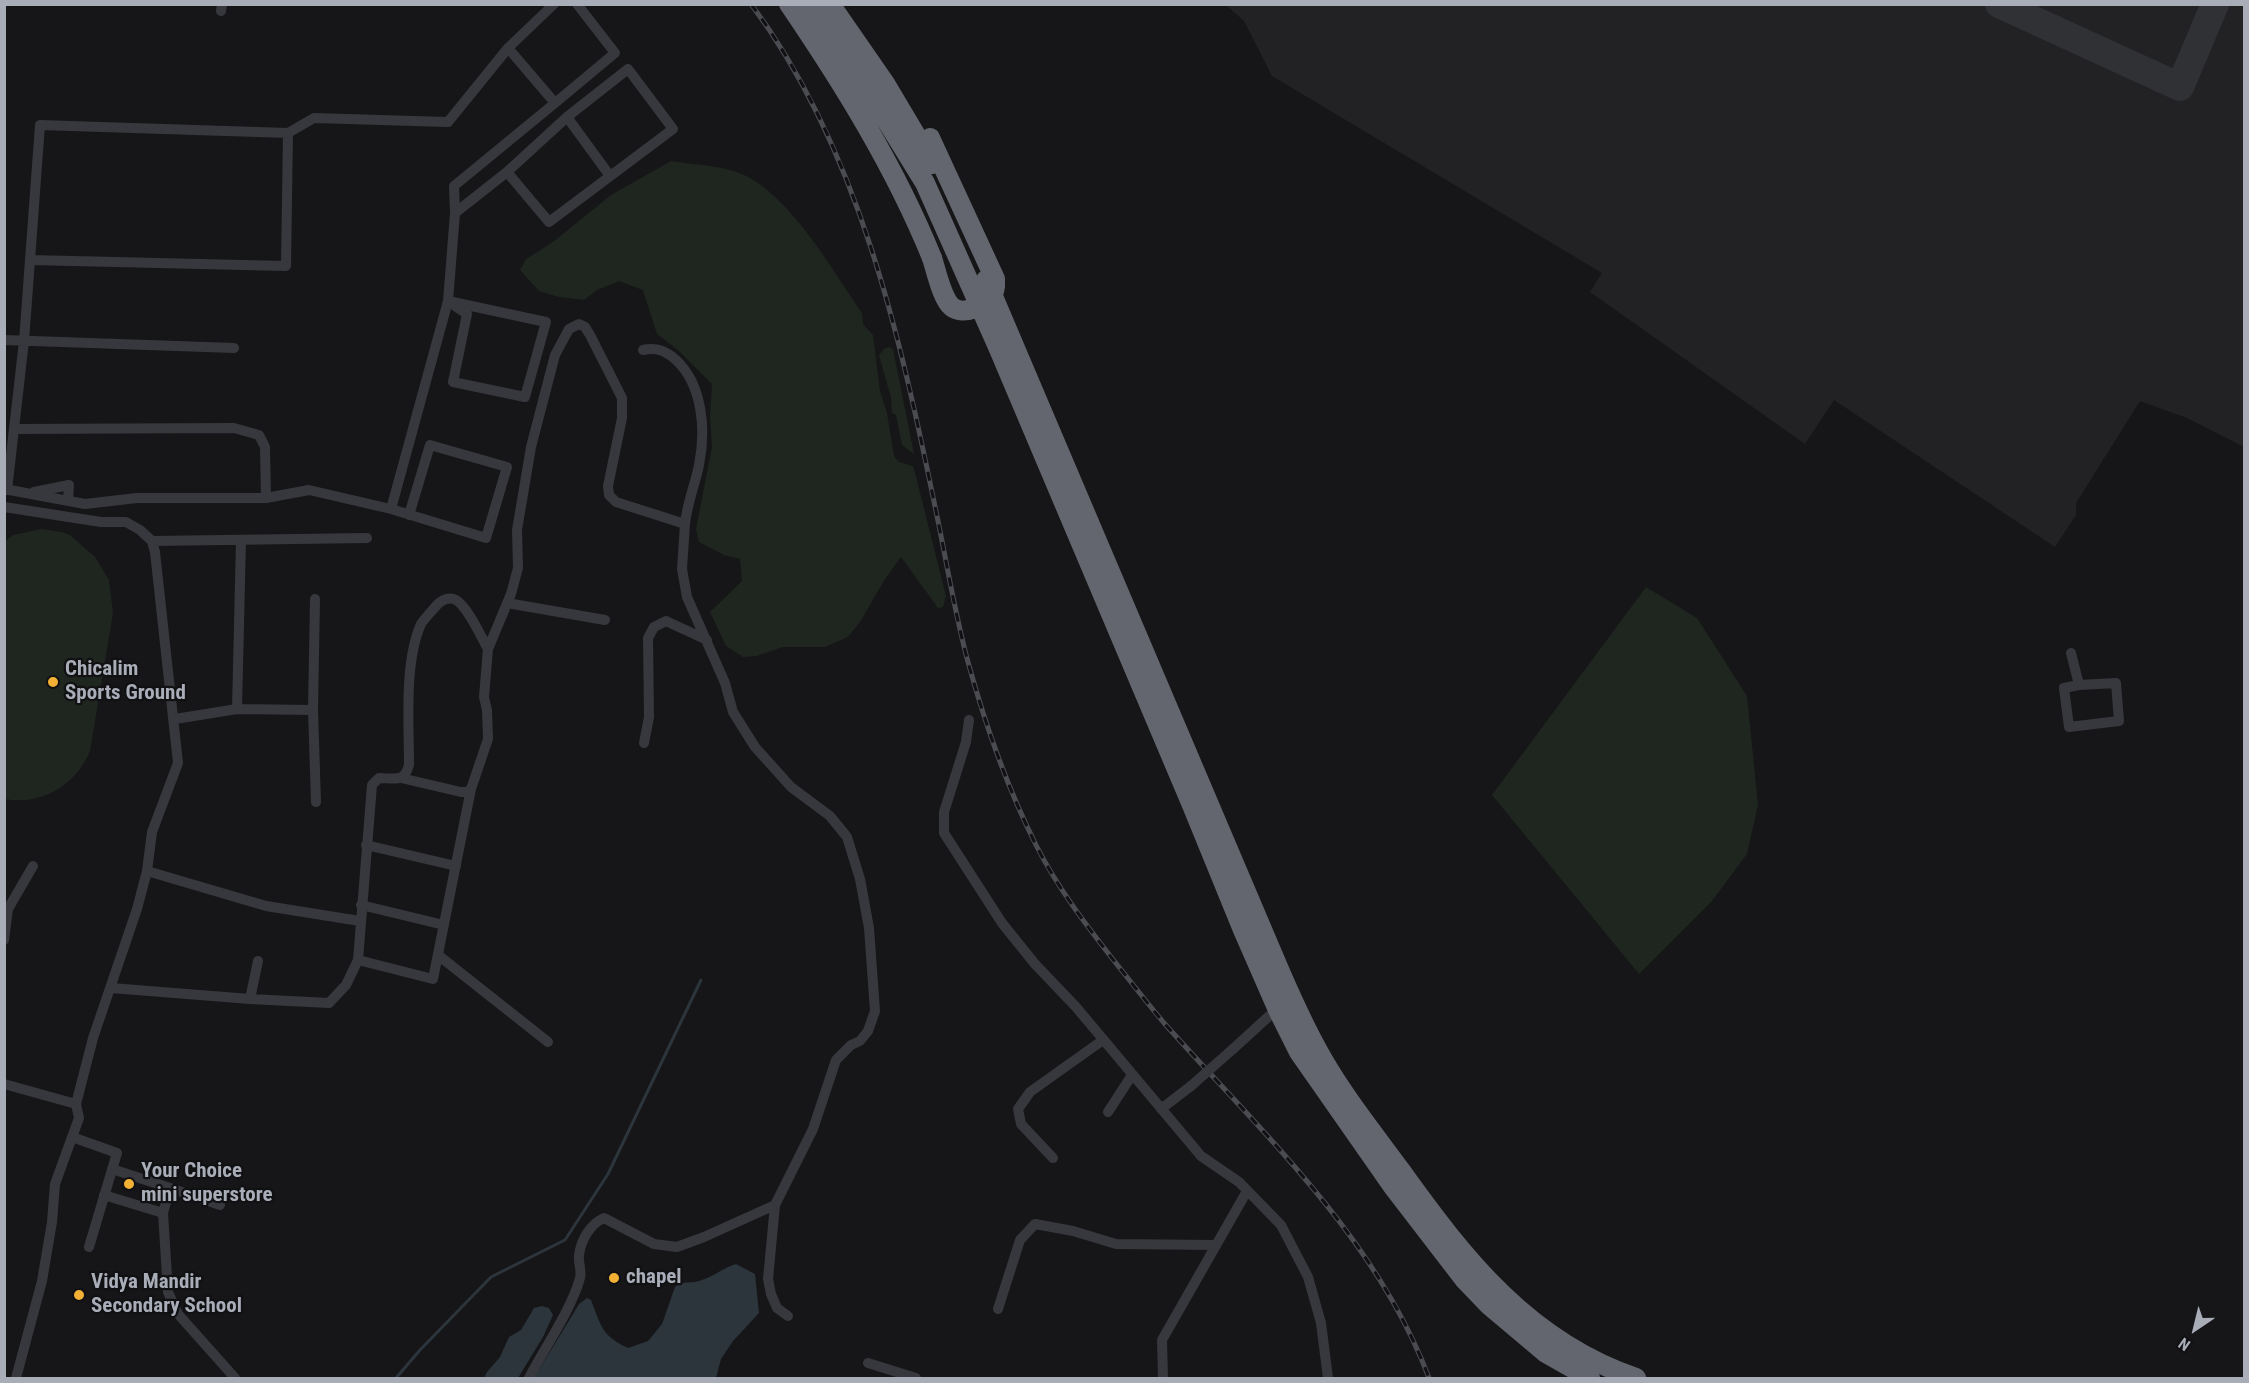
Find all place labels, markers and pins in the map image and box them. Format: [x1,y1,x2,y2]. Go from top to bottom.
place label: Chicalim Sports Ground [65,657,186,707]
marker: Chicalim Sports Ground [46,675,60,689]
place label: Your Choice mini superstore [141,1159,273,1209]
marker: Your Choice mini superstore [122,1177,136,1191]
place label: chapel [626,1265,682,1291]
place label: Vidya Mandir Secondary School [91,1270,242,1320]
marker: chapel [607,1271,621,1285]
marker: Vidya Mandir Secondary School [72,1288,86,1302]

